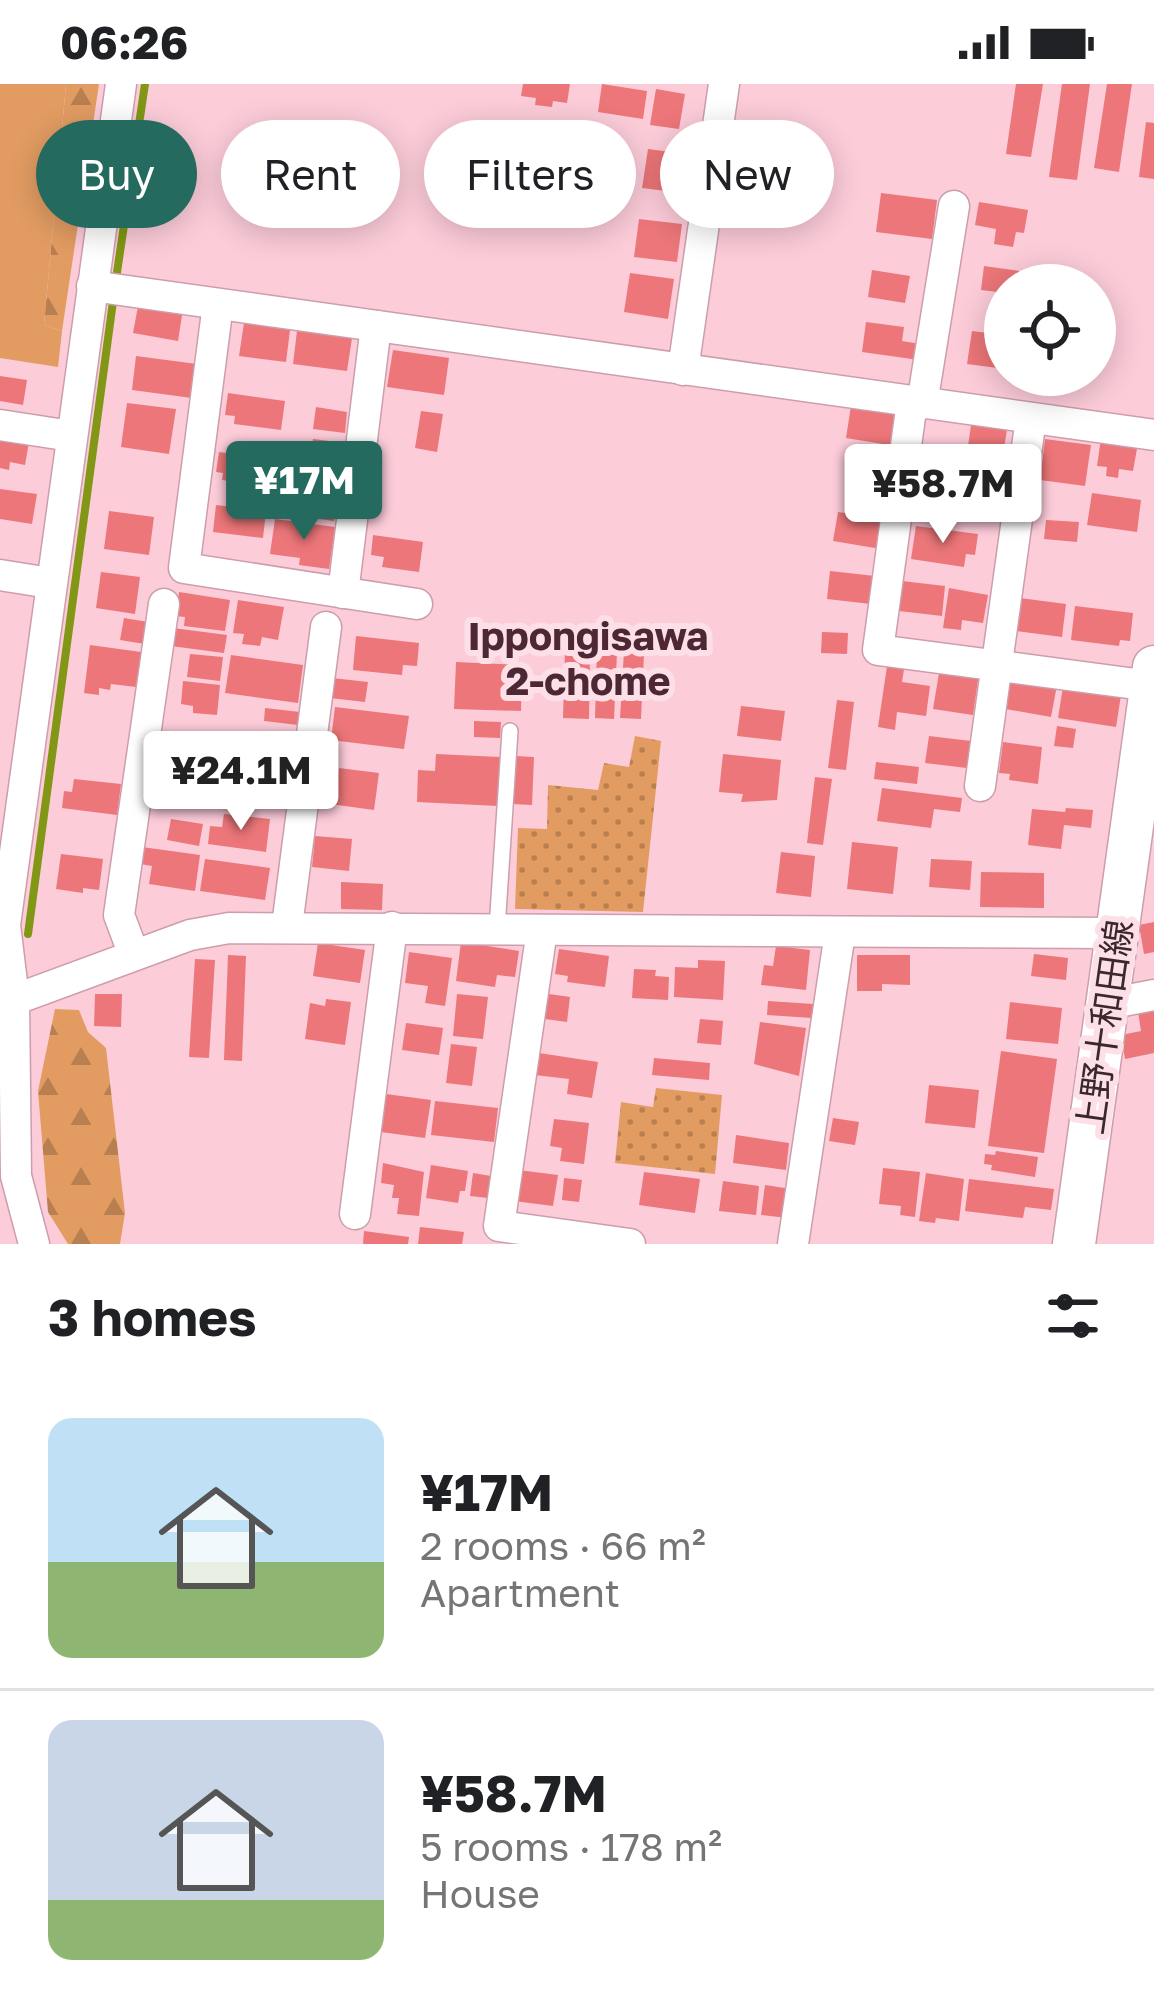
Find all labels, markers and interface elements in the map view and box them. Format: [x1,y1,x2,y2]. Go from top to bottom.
text: 06:26 [60,15,188,69]
chip: Buy [36,120,197,228]
chip: Rent [221,120,400,228]
chip: Filters [424,120,636,228]
chip: New [660,120,834,228]
map controls [984,264,1116,396]
button: locate [984,264,1116,396]
pin: ¥17M [233,441,375,543]
pin: ¥58.7M [845,444,1041,546]
text: ¥17M [253,456,355,503]
text: ¥58.7M [872,459,1014,506]
district label: Ippongisawa 2-chome [468,612,708,704]
pin: ¥24.1M [143,731,339,833]
text: ¥24.1M [170,746,312,793]
street label: 上野十和田線 [1068,917,1140,1137]
icon: filters [1040,1283,1106,1349]
text: 3 homes [48,1286,257,1347]
text: ¥17M [420,1461,553,1522]
icon: home [144,1466,288,1610]
text: 2 rooms · 66 m² [420,1522,706,1569]
text: Apartment [420,1569,620,1616]
text: ¥58.7M [420,1762,607,1823]
icon: home [144,1768,288,1912]
text: 5 rooms · 178 m² [420,1823,722,1870]
text: House [420,1870,540,1917]

